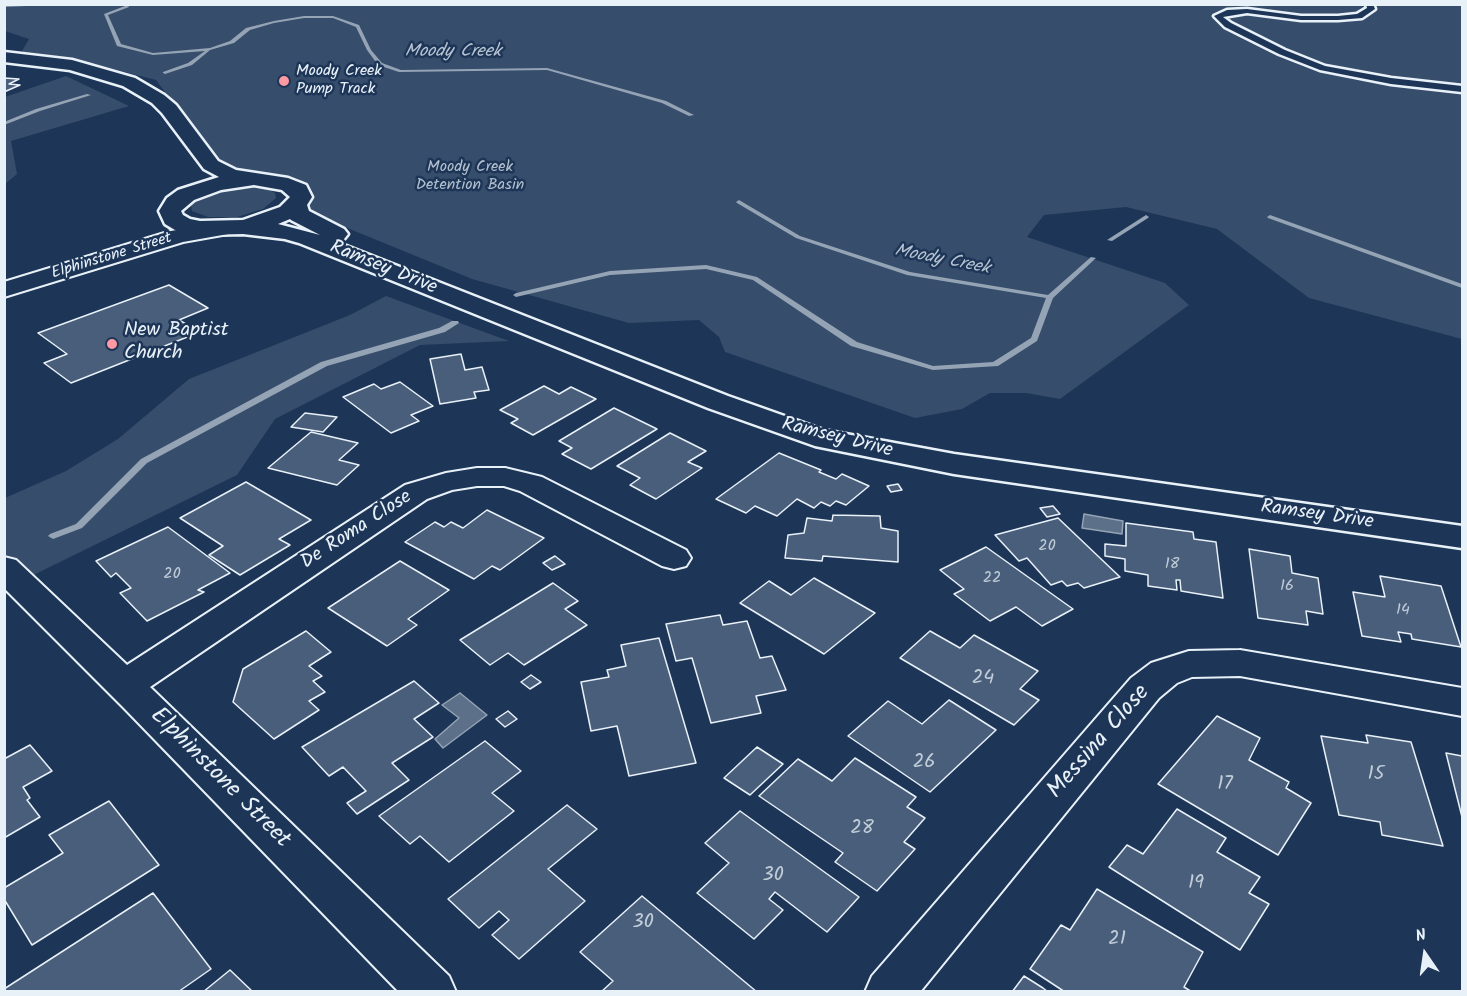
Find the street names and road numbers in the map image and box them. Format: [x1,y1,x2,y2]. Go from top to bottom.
street label: Elphinstone Street [50,230,174,284]
street label: Ramsey Drive [326,237,440,301]
street label: Ramsey Drive [779,414,895,464]
street label: De Roma Close [297,486,417,576]
street label: Ramsey Drive [1259,496,1375,536]
street label: Messina Close [1043,680,1157,806]
street label: Elphinstone Street [143,703,295,855]

